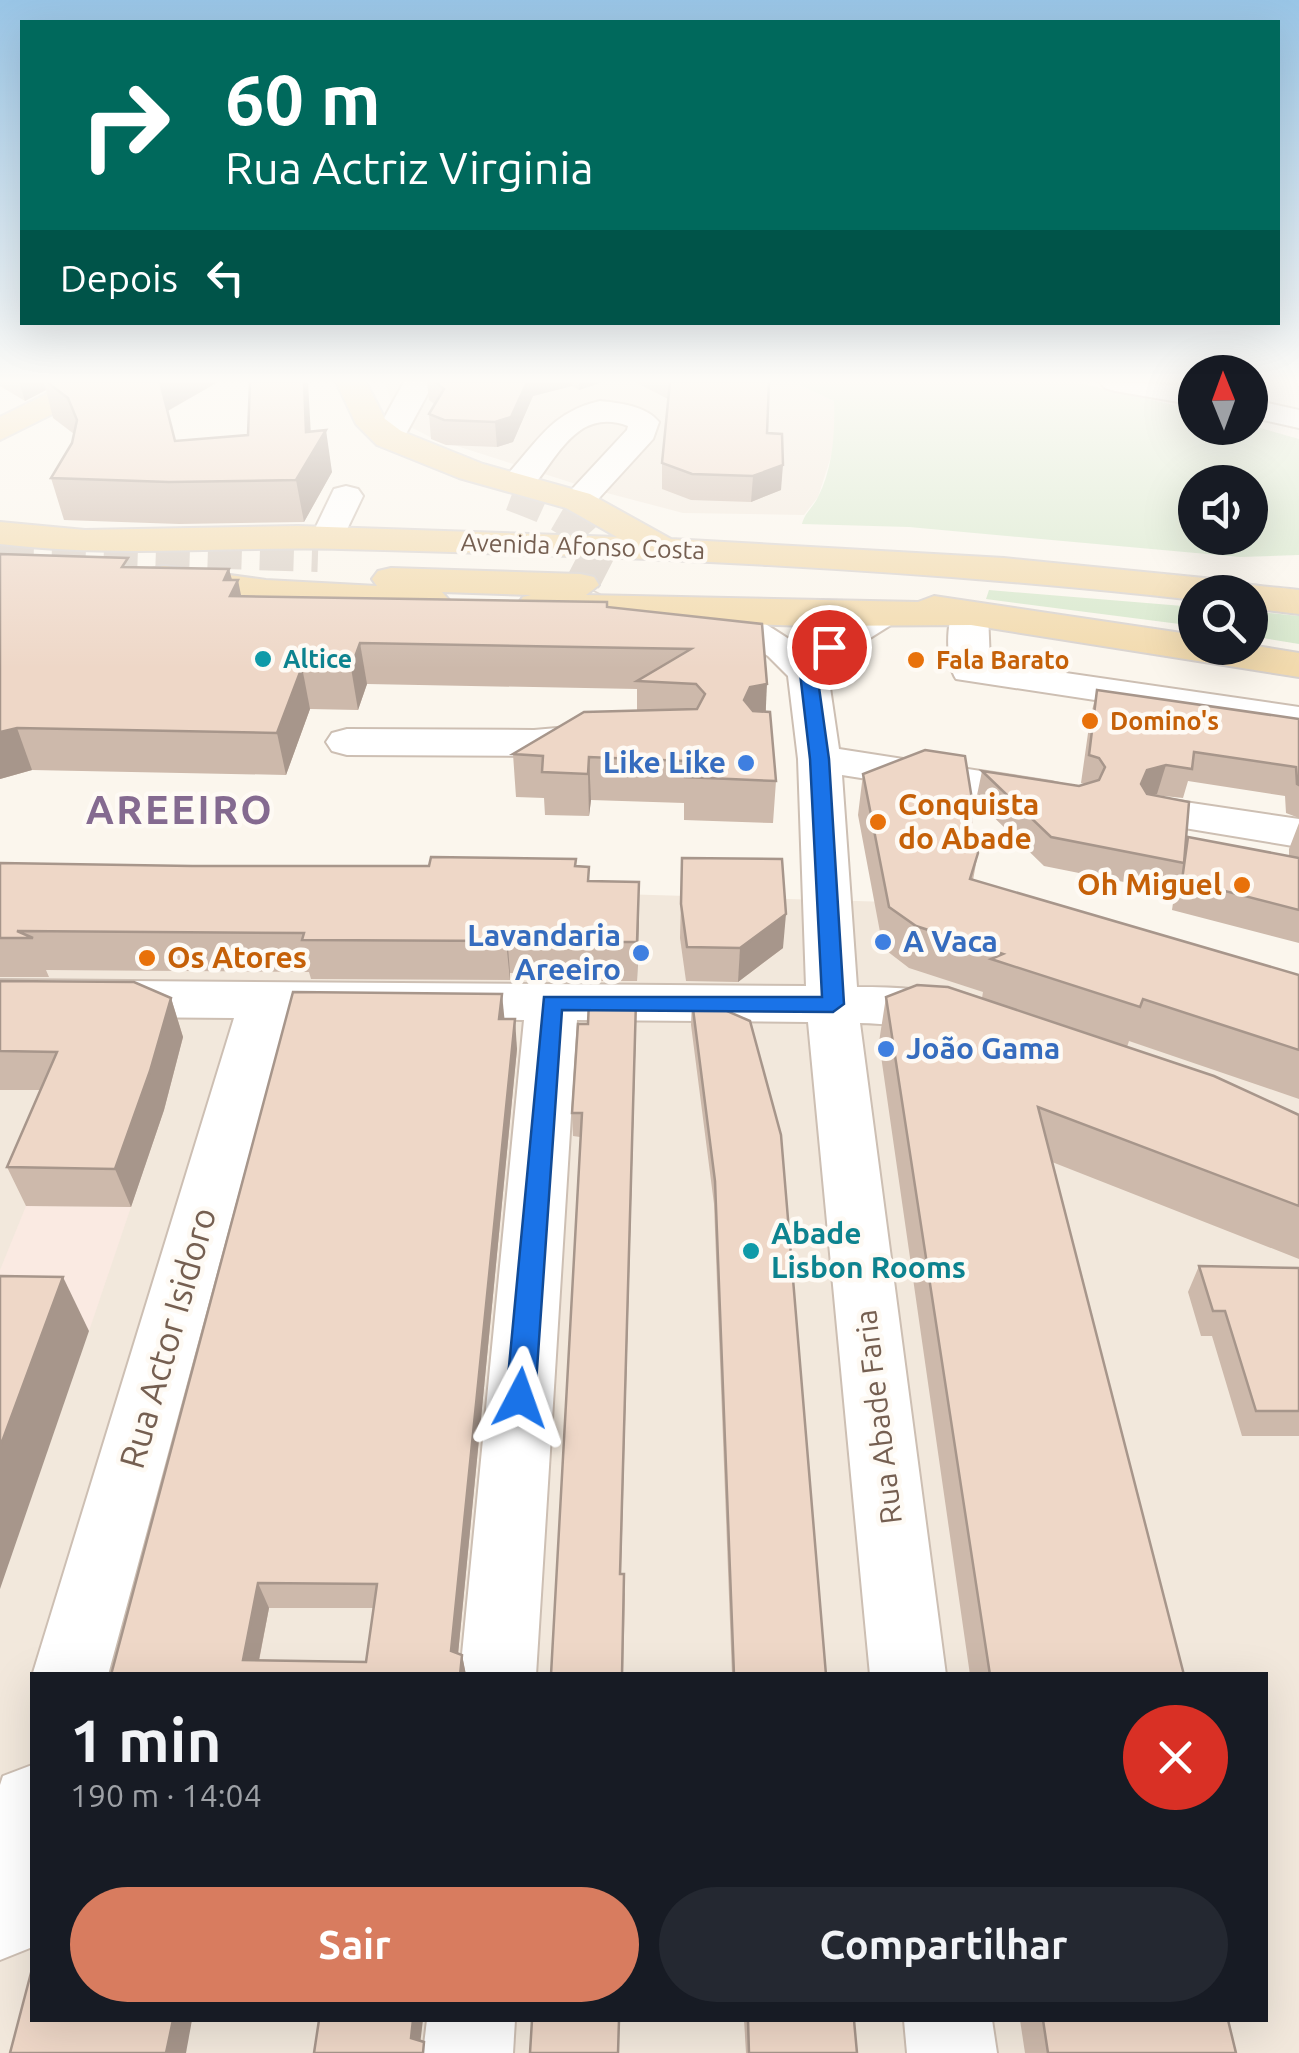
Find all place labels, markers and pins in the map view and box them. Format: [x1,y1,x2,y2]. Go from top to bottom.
pin [787,605,872,690]
place label: Altice [283,645,352,673]
place label: Fala Barato [936,646,1070,674]
marker: Altice [252,648,274,670]
marker: Fala Barato [905,649,927,671]
place label: Domino's [1110,707,1219,735]
marker: Domino's [1079,710,1101,732]
place label: Like Like [603,745,726,779]
marker: Like Like [735,752,757,774]
place label: Conquista do Abade [898,787,1039,855]
marker: Conquista do Abade [867,811,889,833]
place label: Oh Miguel [1077,867,1222,901]
marker: Oh Miguel [1231,874,1253,896]
place label: Lavandaria Areeiro [467,918,621,986]
place label: A Vaca [903,924,998,958]
marker: A Vaca [872,931,894,953]
place label: Os Atores [167,940,307,974]
marker: Lavandaria Areeiro [630,942,652,964]
marker: Os Atores [136,947,158,969]
place label: João Gama [906,1031,1060,1065]
marker: João Gama [875,1038,897,1060]
place label: Abade Lisbon Rooms [771,1216,966,1284]
marker: Abade Lisbon Rooms [740,1240,762,1262]

